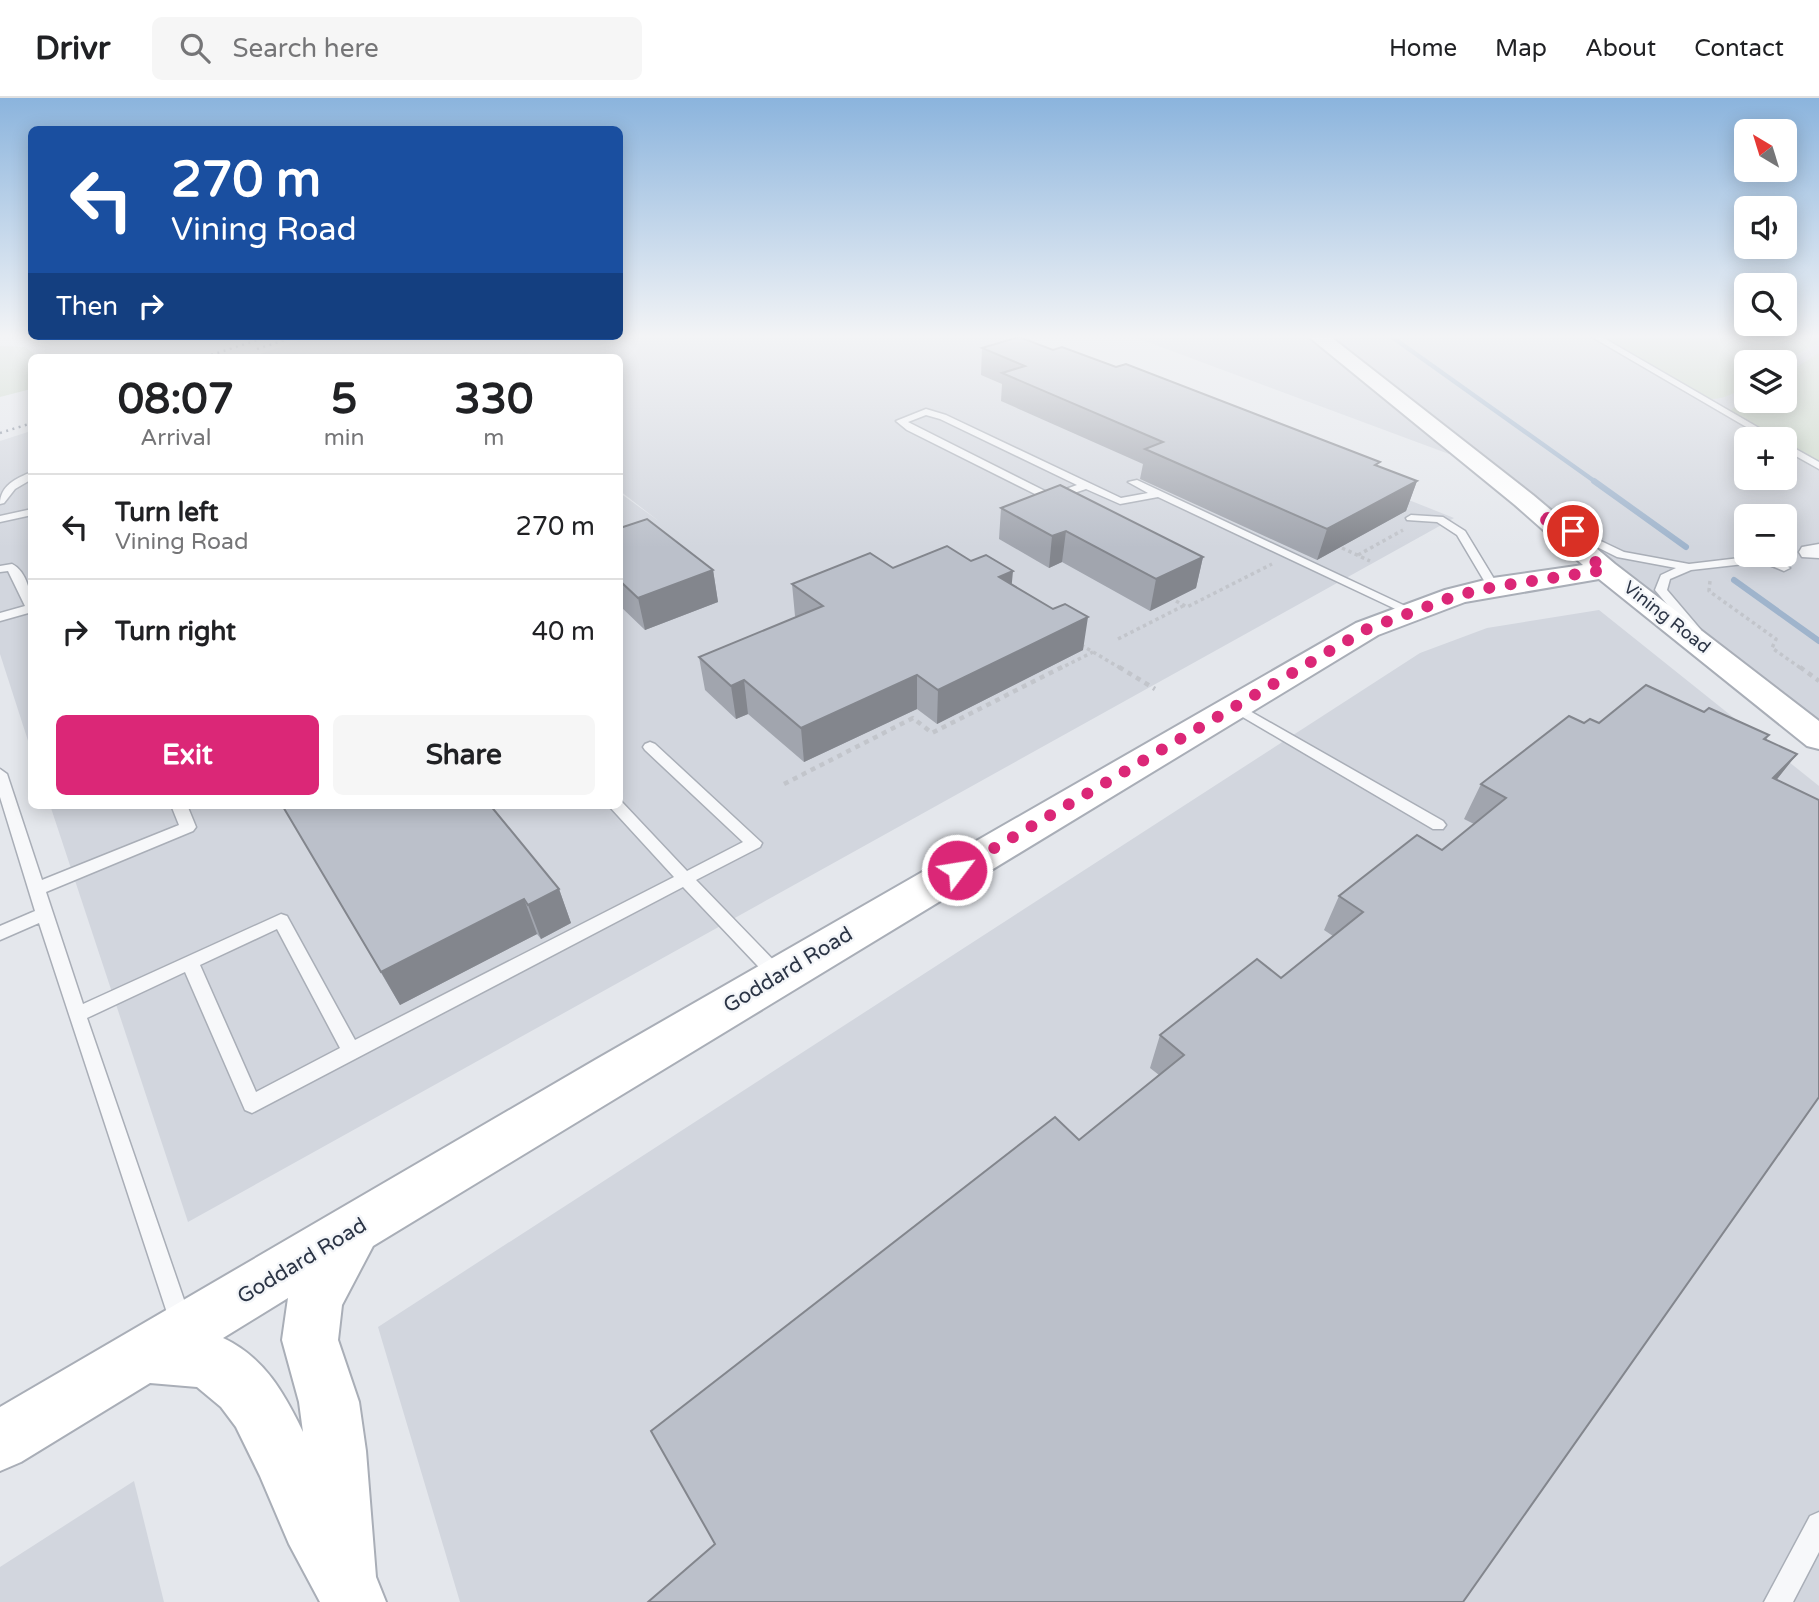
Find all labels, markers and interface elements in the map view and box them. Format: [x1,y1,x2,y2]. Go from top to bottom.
search box [152,17,642,80]
text: Drivr [35,29,110,68]
icon: search [176,29,214,67]
text: Search here [232,33,379,64]
text: Home [1389,34,1457,63]
text: Map [1495,34,1547,63]
text: About [1585,34,1656,63]
text: Contact [1694,34,1784,63]
north arrow [1734,119,1797,182]
map controls [1734,119,1797,567]
text: 270 m [171,151,321,210]
icon: left [56,154,147,245]
button: sound [1734,196,1797,259]
text: Vining Road [171,211,357,249]
button: search [1734,273,1797,336]
icon: right [132,287,170,325]
text: Then [56,291,118,322]
button: layers [1734,350,1797,413]
text: 08:07 [118,374,234,425]
text: 5 [331,374,357,425]
text: 330 [454,374,533,425]
text: Arrival [140,424,211,452]
text: min [324,424,365,452]
text: m [483,424,504,452]
button: + [1734,427,1797,490]
text: Turn left [115,497,218,528]
pin [1543,501,1603,561]
button: − [1734,504,1797,567]
icon: left [56,508,94,546]
text: 270 m [515,511,595,542]
icon: arrive [1554,512,1592,550]
text: Vining Road [115,528,249,556]
street label: Vining Road [1619,576,1715,658]
icon: right [56,613,94,651]
text: Turn right [115,616,236,647]
text: 40 m [532,616,595,647]
button: Exit [56,715,319,795]
button: Share [333,715,595,795]
position arrow [920,833,994,907]
street label: Goddard Road [719,922,857,1018]
street label: Goddard Road [233,1213,371,1309]

